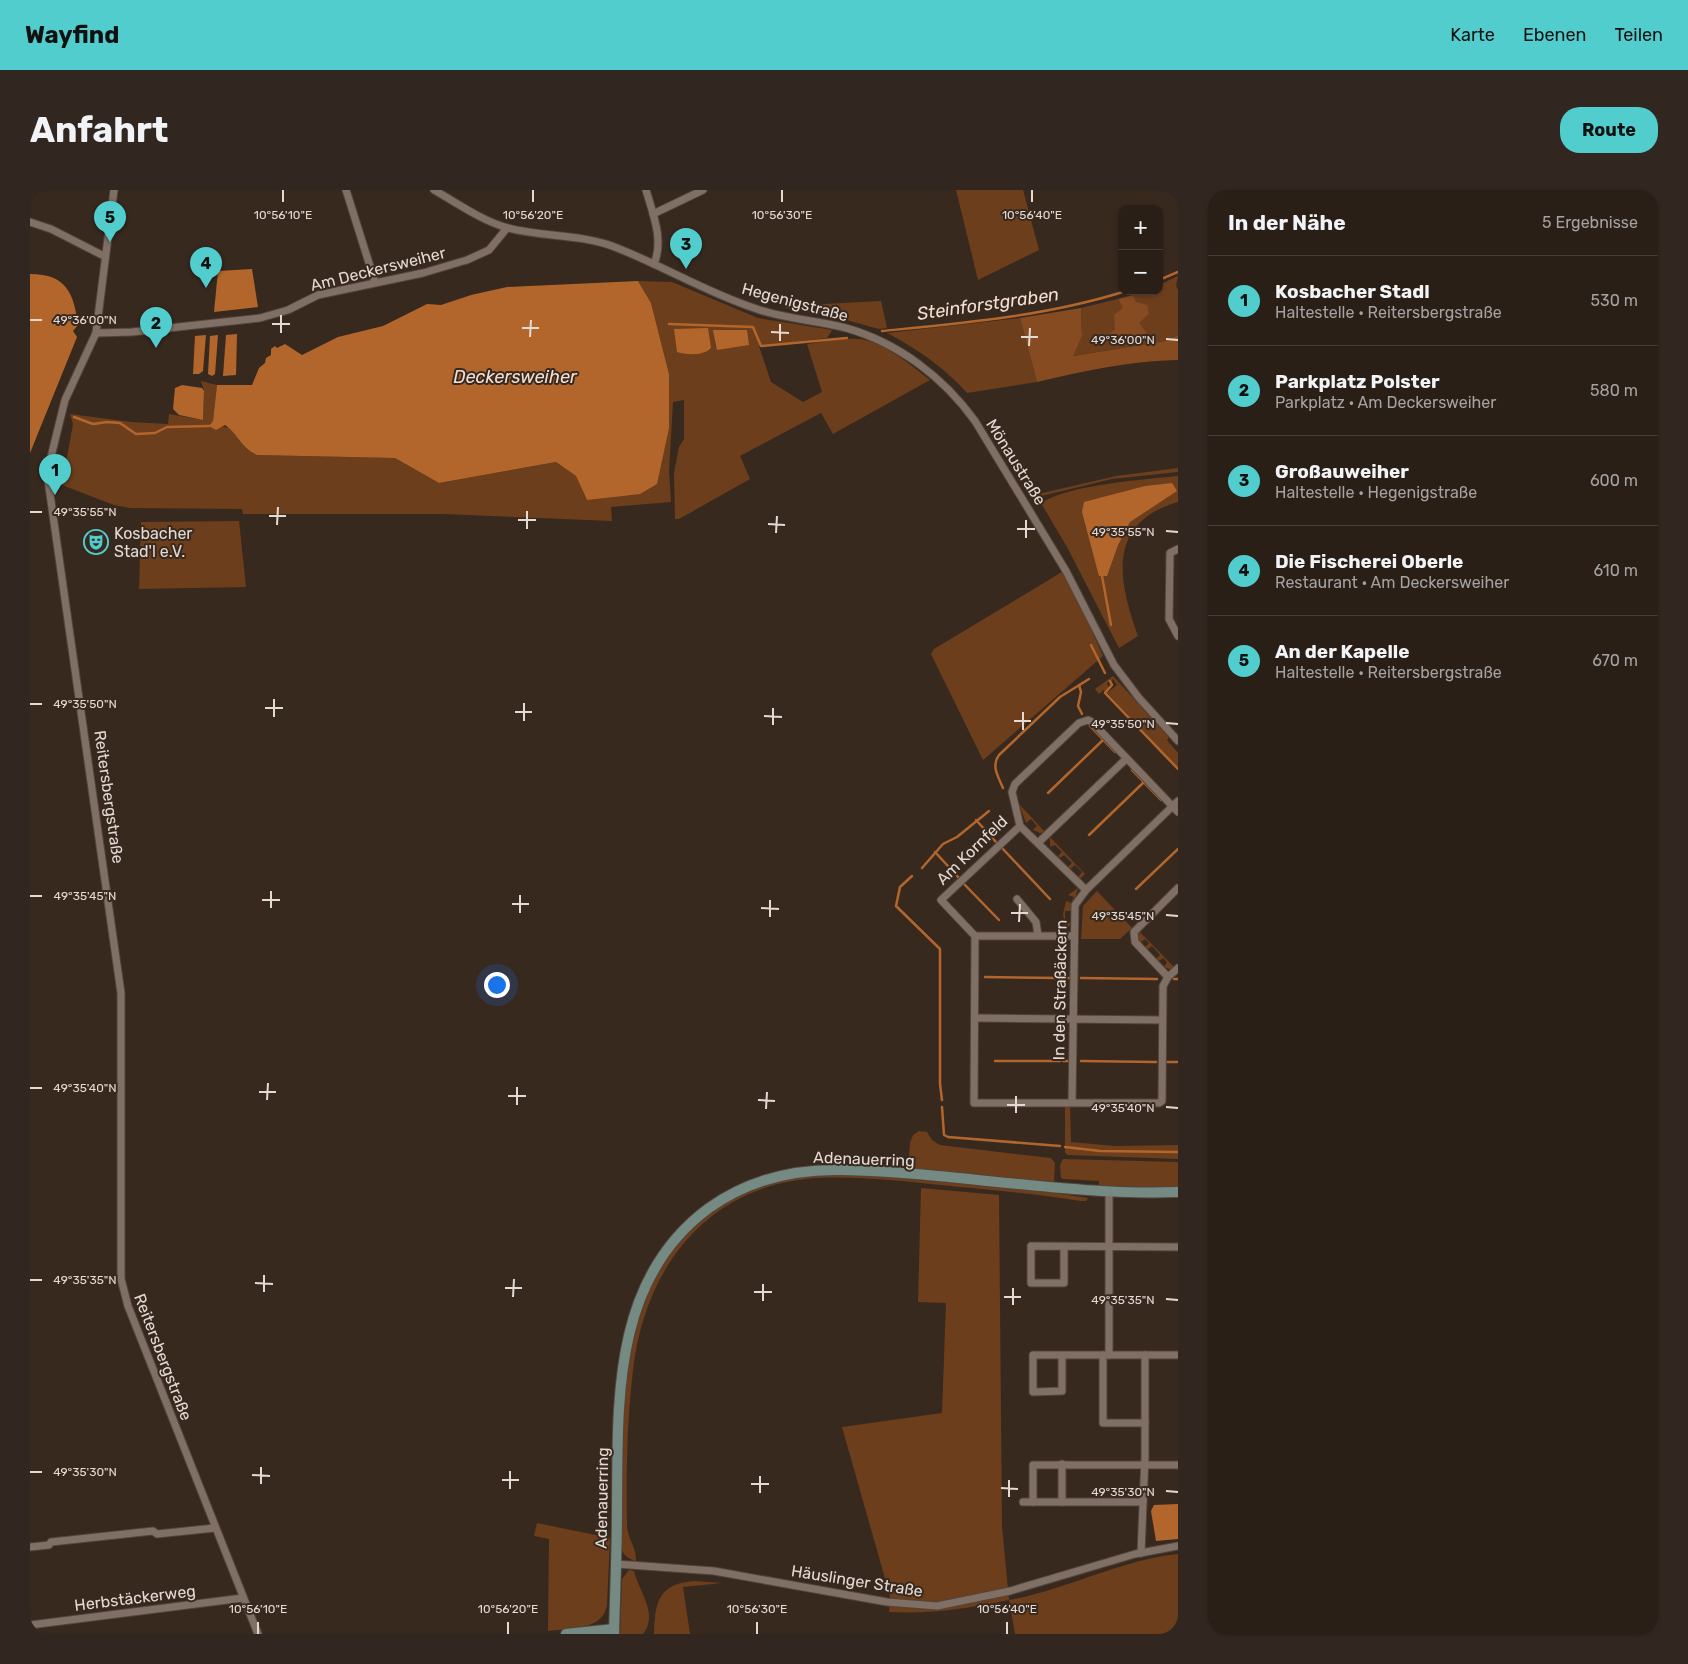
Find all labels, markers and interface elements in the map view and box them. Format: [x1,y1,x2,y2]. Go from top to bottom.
text: Wayfind [25,21,119,49]
text: Karte [1450,24,1495,46]
text: Ebenen [1523,24,1587,46]
text: Teilen [1615,24,1663,46]
button: Route [1560,107,1658,153]
text: Anfahrt [30,109,168,151]
pin: 5 [94,201,126,242]
map controls [1118,205,1163,295]
button: + [1118,205,1163,250]
text: 10°56'10"E [254,208,312,222]
text: 10°56'20"E [503,208,563,222]
text: 10°56'30"E [752,208,812,222]
text: 10°56'40"E [1002,208,1062,222]
text: In der Nähe [1228,210,1346,235]
text: 5 Ergebnisse [1542,213,1638,232]
pin: 3 [670,228,702,269]
street label: Am Deckersweiher [308,243,448,295]
pin: 4 [190,247,222,288]
button: − [1118,250,1163,295]
street label: Hegenigstraße [740,279,850,325]
text: Kosbacher Stadl [1275,280,1430,303]
water label: Steinforstgraben [916,283,1060,325]
text: 1 [1240,291,1248,310]
text: 530 m [1591,291,1638,310]
text: Haltestelle · Reitersbergstraße [1275,303,1502,322]
pin: 2 [140,307,172,348]
text: 49°36'00"N [53,313,117,327]
text: 49°36'00"N [1091,333,1155,347]
water label: Deckersweiher [453,366,578,388]
text: Parkplatz Polster [1275,370,1440,393]
text: 2 [1239,381,1249,400]
text: 580 m [1590,381,1638,400]
text: Parkplatz · Am Deckersweiher [1275,393,1496,412]
street label: Mönaustraße [982,416,1050,508]
pin: 1 [39,454,71,495]
text: Großauweiher [1275,460,1409,483]
text: 3 [1239,471,1249,490]
text: 600 m [1590,471,1638,490]
text: Haltestelle · Hegenigstraße [1275,483,1477,502]
text: 49°35'55"N [53,505,117,519]
place label: Kosbacher Stad'l e.V. [114,524,192,561]
text: 49°35'55"N [1091,525,1155,539]
theatre icon: Kosbacher Stad'l e.V. [83,529,109,555]
text: Die Fischerei Oberle [1275,550,1463,573]
text: 4 [1239,561,1249,580]
text: 610 m [1594,561,1638,580]
text: Restaurant · Am Deckersweiher [1275,573,1509,592]
text: An der Kapelle [1275,640,1410,663]
text: 5 [1239,651,1249,670]
text: 670 m [1592,651,1638,670]
text: Haltestelle · Reitersbergstraße [1275,663,1502,682]
text: 49°35'50"N [53,697,117,711]
text: 49°35'50"N [1091,717,1155,731]
street label: Reitersbergstraße [90,729,128,865]
street label: Am Kornfeld [933,811,1011,889]
text: 49°35'45"N [54,889,116,903]
text: 49°35'45"N [1092,909,1154,923]
street label: In den Straßäckern [1049,919,1071,1061]
your location [484,972,510,998]
text: 49°35'40"N [53,1081,117,1095]
text: 49°35'40"N [1091,1101,1155,1115]
street label: Adenauerring [813,1148,915,1170]
text: 49°35'35"N [53,1273,117,1287]
street label: Reitersbergstraße [130,1291,196,1423]
text: 49°35'35"N [1091,1293,1155,1307]
street label: Adenauerring [592,1447,612,1549]
text: 49°35'30"N [53,1465,117,1479]
text: 49°35'30"N [1091,1485,1155,1499]
street label: Häuslinger Straße [790,1561,924,1601]
street label: Herbstäckerweg [73,1581,197,1615]
text: 10°56'10"E [229,1602,287,1616]
text: 10°56'20"E [478,1602,538,1616]
text: 10°56'30"E [727,1602,787,1616]
text: 10°56'40"E [977,1602,1037,1616]

